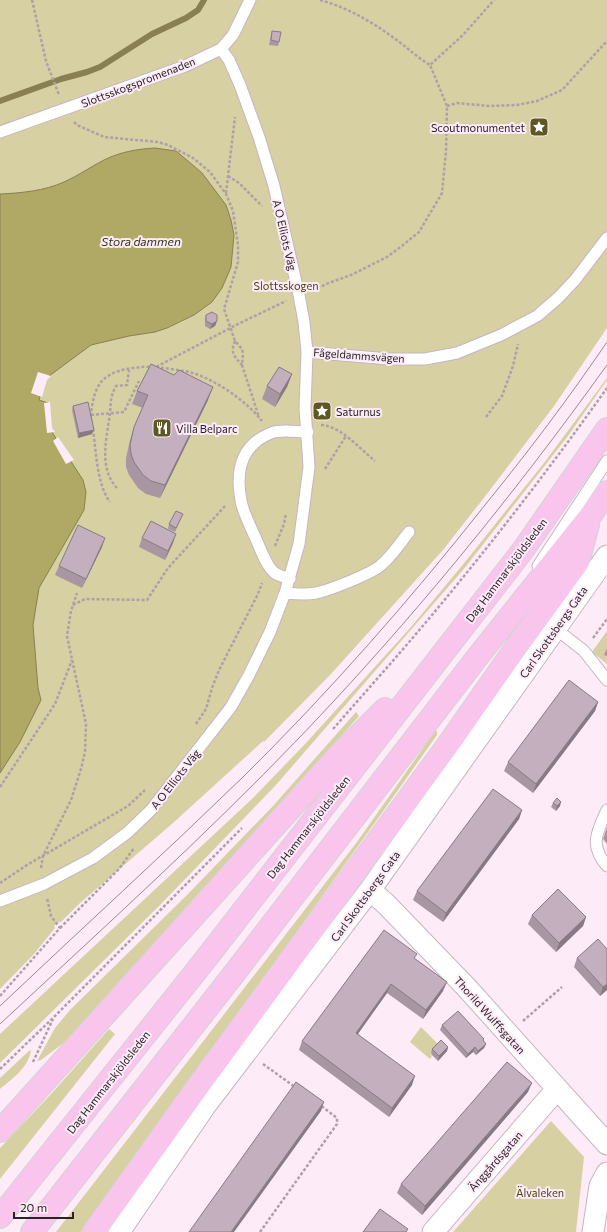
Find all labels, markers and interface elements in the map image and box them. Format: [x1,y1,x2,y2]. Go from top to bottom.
street label: Slottsskogspromenaden [79,54,197,110]
place icon: Scoutmonumentet [528,116,550,138]
place label: Scoutmonumentet [431,121,525,134]
street label: A O Elliots Väg [271,198,299,272]
water label: Stora dammen [101,234,181,248]
park label: Slottsskogen [254,279,319,292]
street label: Fågeldammsvägen [313,345,405,365]
place icon: Saturnus [311,400,333,422]
place label: Saturnus [336,405,381,418]
restaurant icon: Villa Belparc [151,417,173,439]
place label: Villa Belparc [176,422,237,435]
street label: Dag Hammarskjöldsleden [463,516,549,624]
street label: Carl Skottsbergs Gata [516,584,590,680]
street label: A O Elliots Väg [148,746,202,812]
street label: Dag Hammarskjöldsleden [264,773,352,881]
street label: Carl Skottsbergs Gata [328,848,402,944]
street label: Thorild Wulffsgatan [452,974,528,1056]
street label: Dag Hammarskjöldsleden [64,1028,152,1136]
street label: Änggårdsgatan [465,1128,525,1194]
park label: Älvaleken [516,1185,564,1199]
scale bar [14,1194,73,1220]
text: 20 m [20,1200,47,1214]

